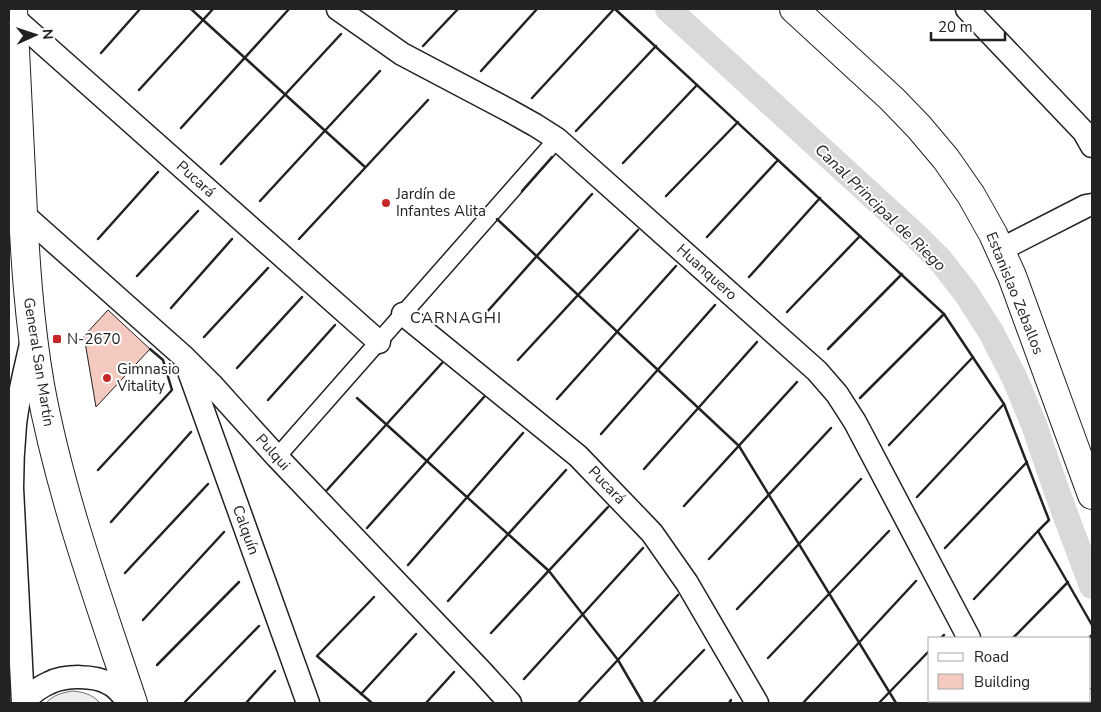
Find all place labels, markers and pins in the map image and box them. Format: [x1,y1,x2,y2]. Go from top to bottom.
place label: Jardín de Infantes Alita [395,184,486,221]
marker: Jardín de Infantes Alita [380,197,392,209]
place label: N-2670 [67,329,120,349]
marker: N-2670 [51,333,63,345]
place label: Gimnasio Vitality [116,359,180,396]
marker: Gimnasio Vitality [101,372,113,384]

